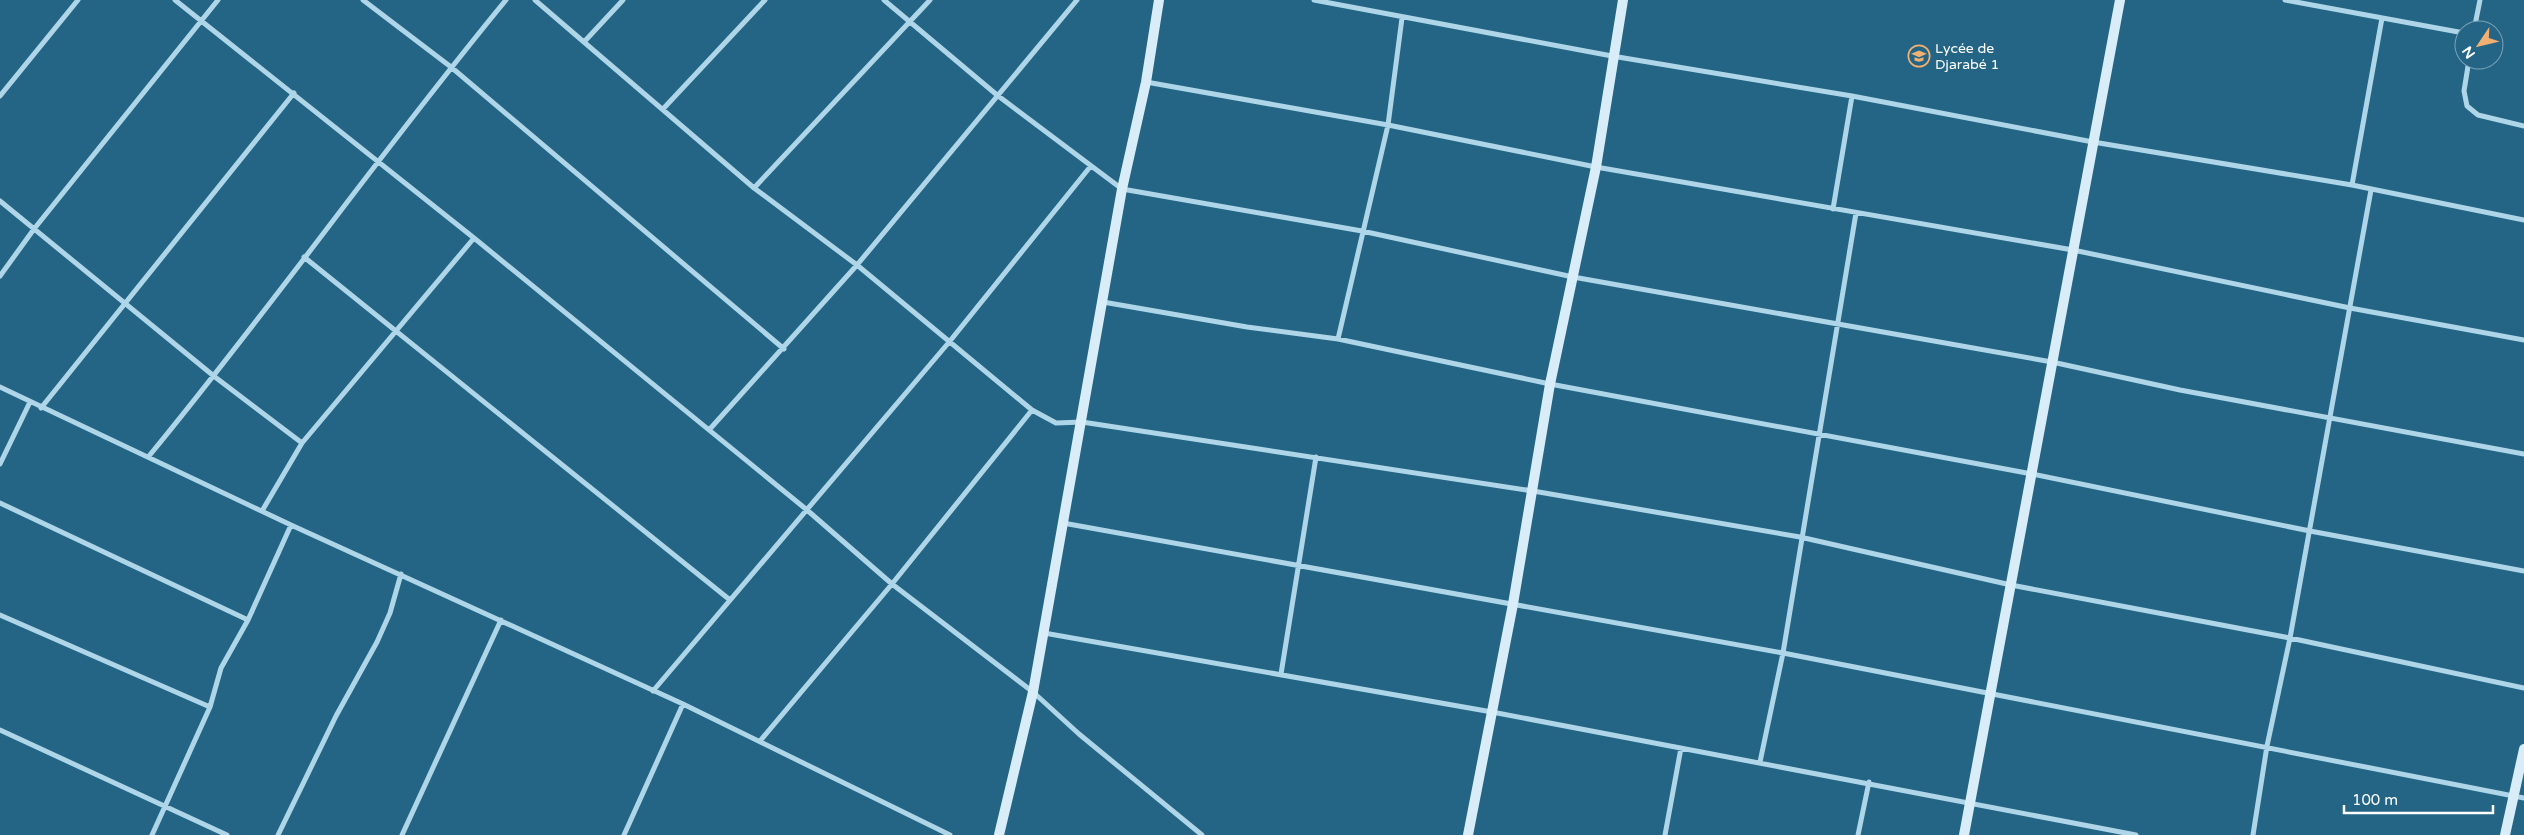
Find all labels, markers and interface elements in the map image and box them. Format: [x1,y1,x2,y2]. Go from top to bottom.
north arrow [2454,20,2504,70]
place label: Lycée de Djarabé 1 [1935,40,1999,73]
text: N [2459,43,2479,62]
school or university icon: Lycée de Djarabé 1 [1907,44,1931,68]
scale bar [2344,782,2493,814]
text: 100 m [2352,791,2398,809]

